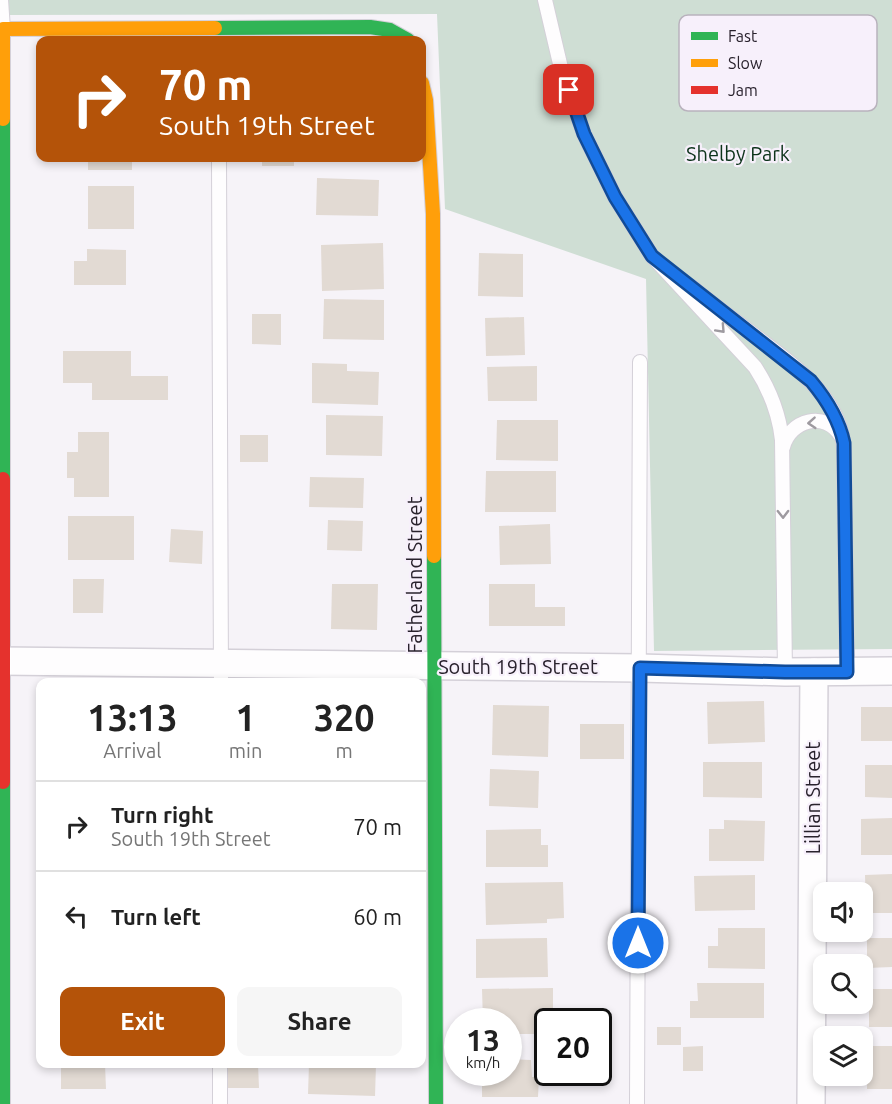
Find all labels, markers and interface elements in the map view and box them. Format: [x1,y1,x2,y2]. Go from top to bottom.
legend [679,15,877,111]
text: Fast [728,27,758,45]
text: Slow [728,54,763,72]
icon: right [60,60,138,138]
text: 70 m [159,61,253,108]
pin [543,64,594,115]
icon: arrive [552,73,585,106]
text: Jam [728,81,758,99]
text: South 19th Street [159,110,375,140]
park label: Shelby Park [686,142,790,165]
one-way arrow [714,322,725,333]
one-way arrow [807,416,816,429]
street label: Fatherland Street [403,496,426,654]
one-way arrow [777,509,789,518]
street label: South 19th Street [438,655,598,678]
text: 13:13 [87,697,177,738]
text: 1 [235,697,256,738]
text: 320 [314,697,375,738]
text: Arrival [103,739,162,762]
text: min [229,739,262,762]
text: m [336,739,353,762]
street label: Lillian Street [801,742,824,854]
text: Turn right [111,802,213,827]
icon: right [60,810,93,843]
text: 70 m [353,814,402,839]
text: South 19th Street [111,827,271,850]
map controls [813,882,873,1086]
button: sound [813,882,873,942]
icon: left [60,900,93,933]
text: Turn left [111,904,201,929]
text: 60 m [353,904,402,929]
position arrow [606,911,670,975]
button: search [813,954,873,1014]
button: Exit [60,987,225,1056]
button: Share [237,987,402,1056]
speed limit sign: 20 [534,1008,612,1086]
text: 13 [466,1023,500,1057]
button: layers [813,1026,873,1086]
text: km/h [466,1054,500,1071]

